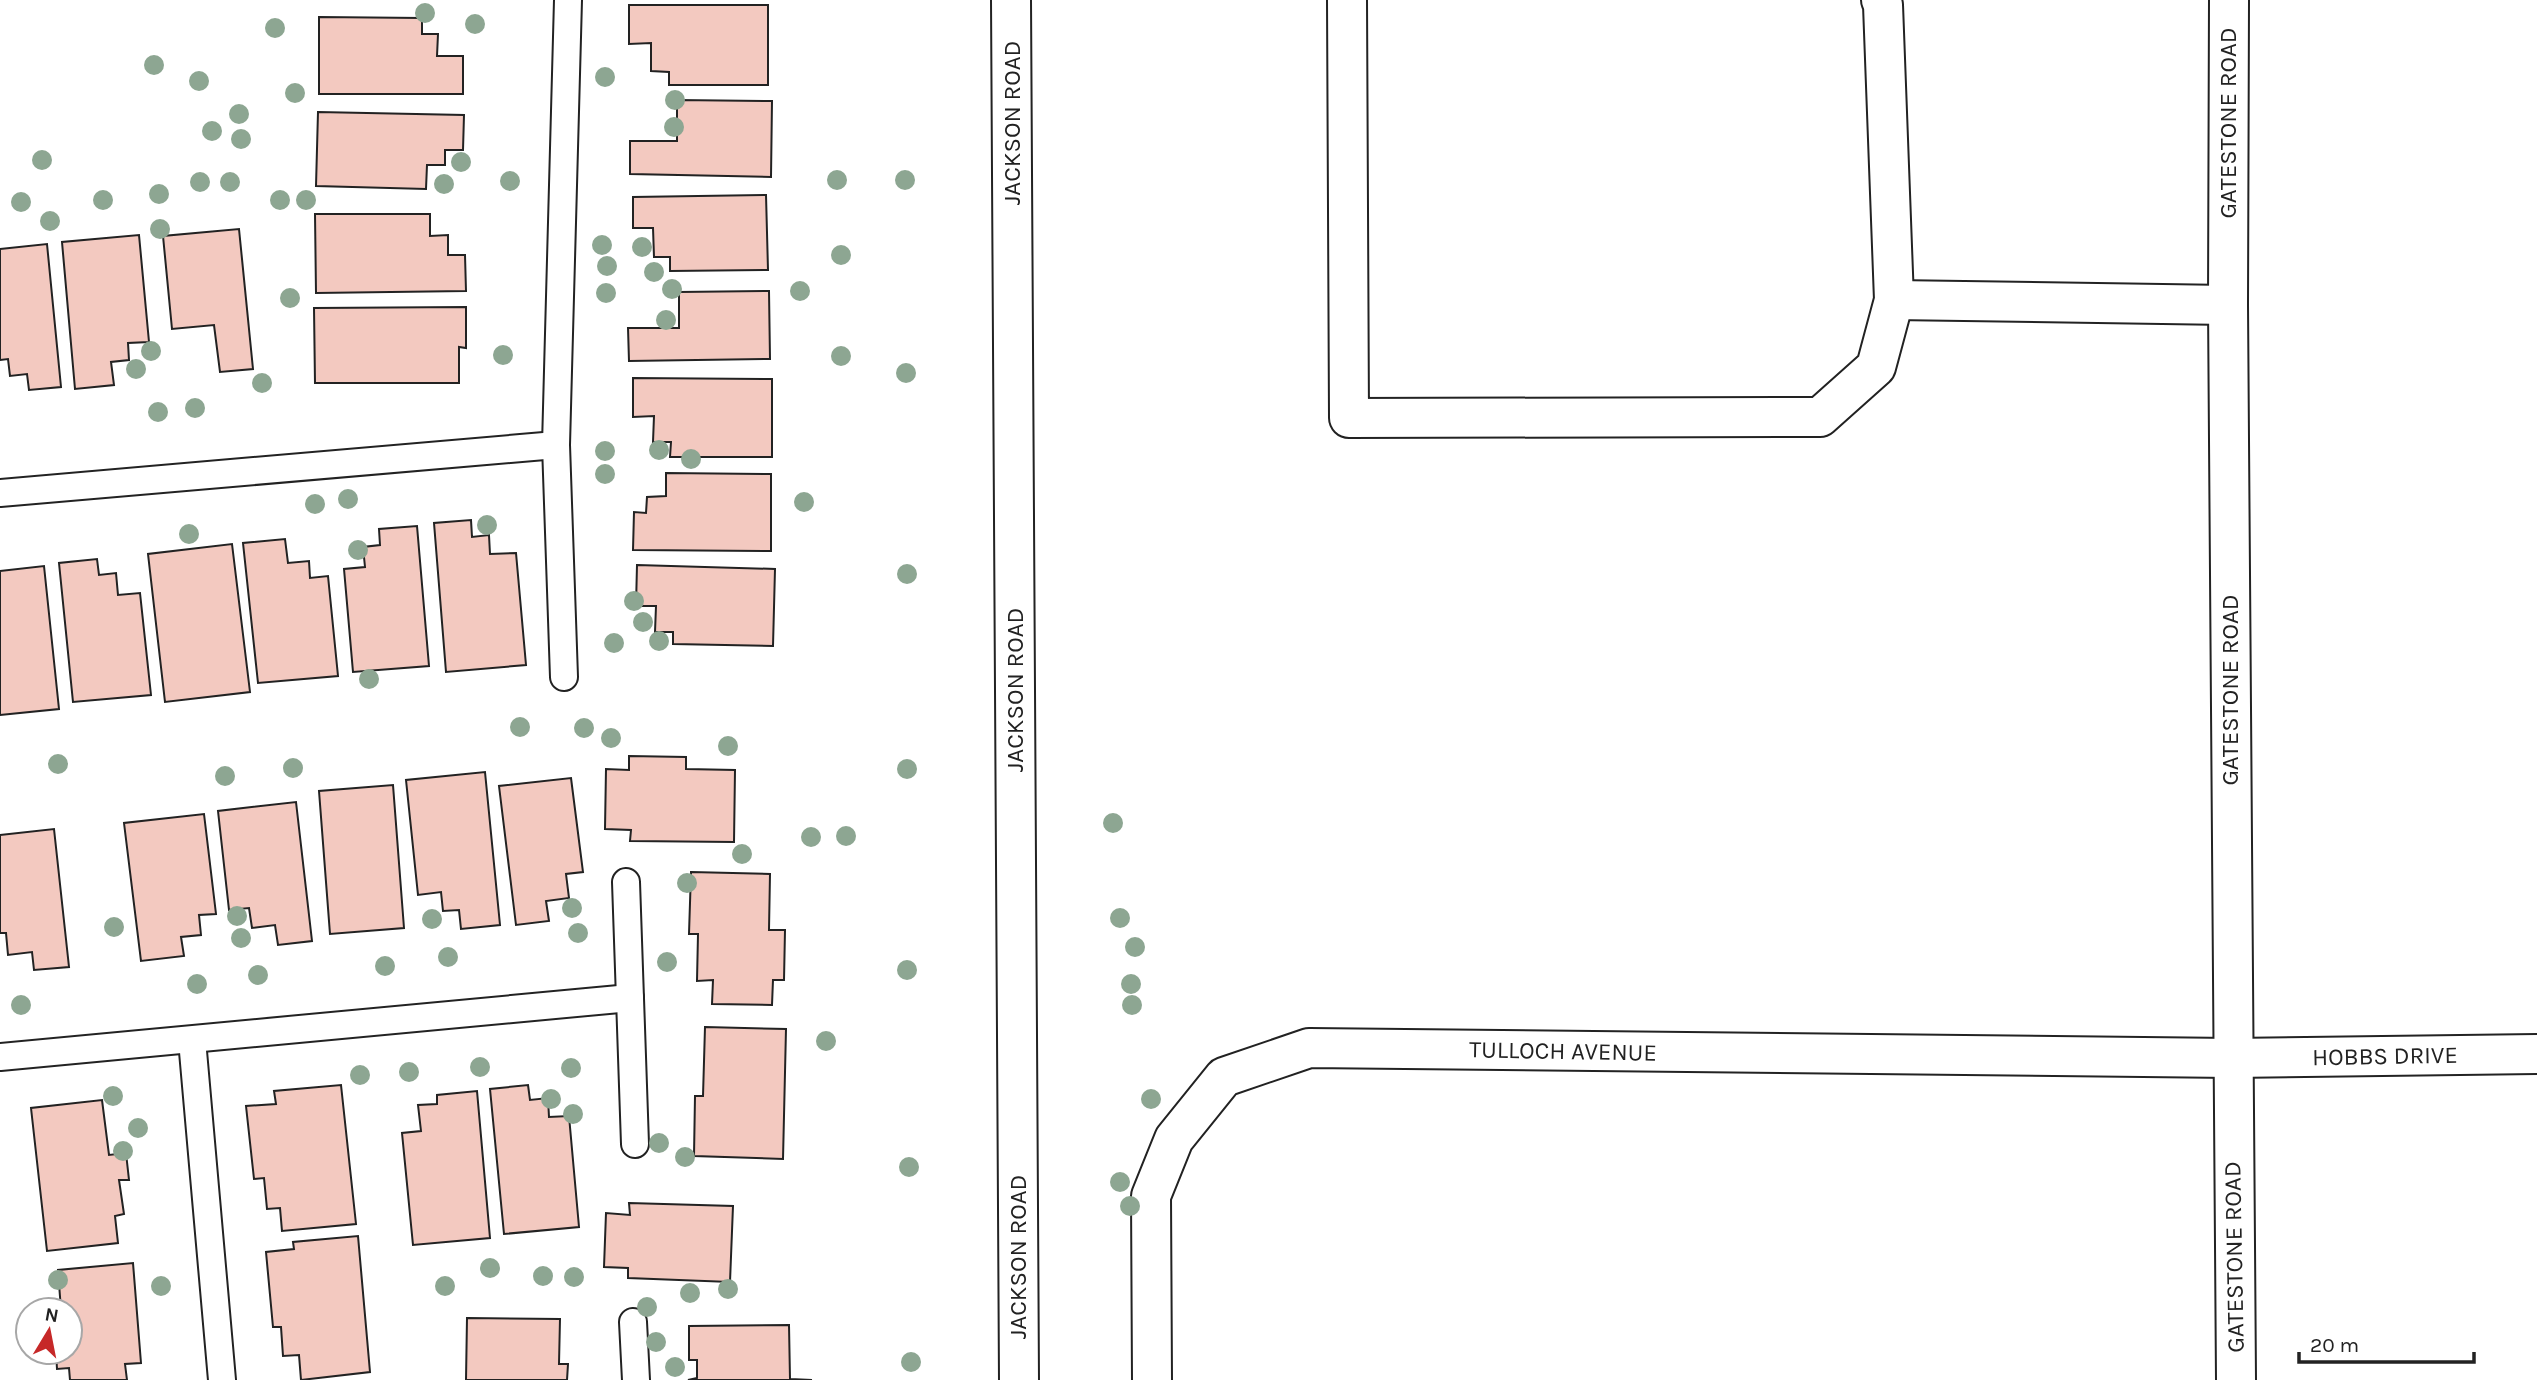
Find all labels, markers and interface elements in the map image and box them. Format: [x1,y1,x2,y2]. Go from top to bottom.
street label: GATESTONE ROAD [2214,27,2242,219]
street label: JACKSON ROAD [998,41,1026,205]
street label: GATESTONE ROAD [2216,594,2244,786]
street label: JACKSON ROAD [1001,608,1029,772]
street label: TULLOCH AVENUE [1469,1035,1657,1067]
street label: HOBBS DRIVE [2312,1041,2458,1071]
street label: GATESTONE ROAD [2218,1161,2250,1353]
street label: JACKSON ROAD [1004,1175,1032,1339]
north arrow [14,1296,84,1366]
text: N [43,1303,60,1327]
scale bar [2299,1320,2474,1364]
text: 20 m [2310,1333,2359,1357]

